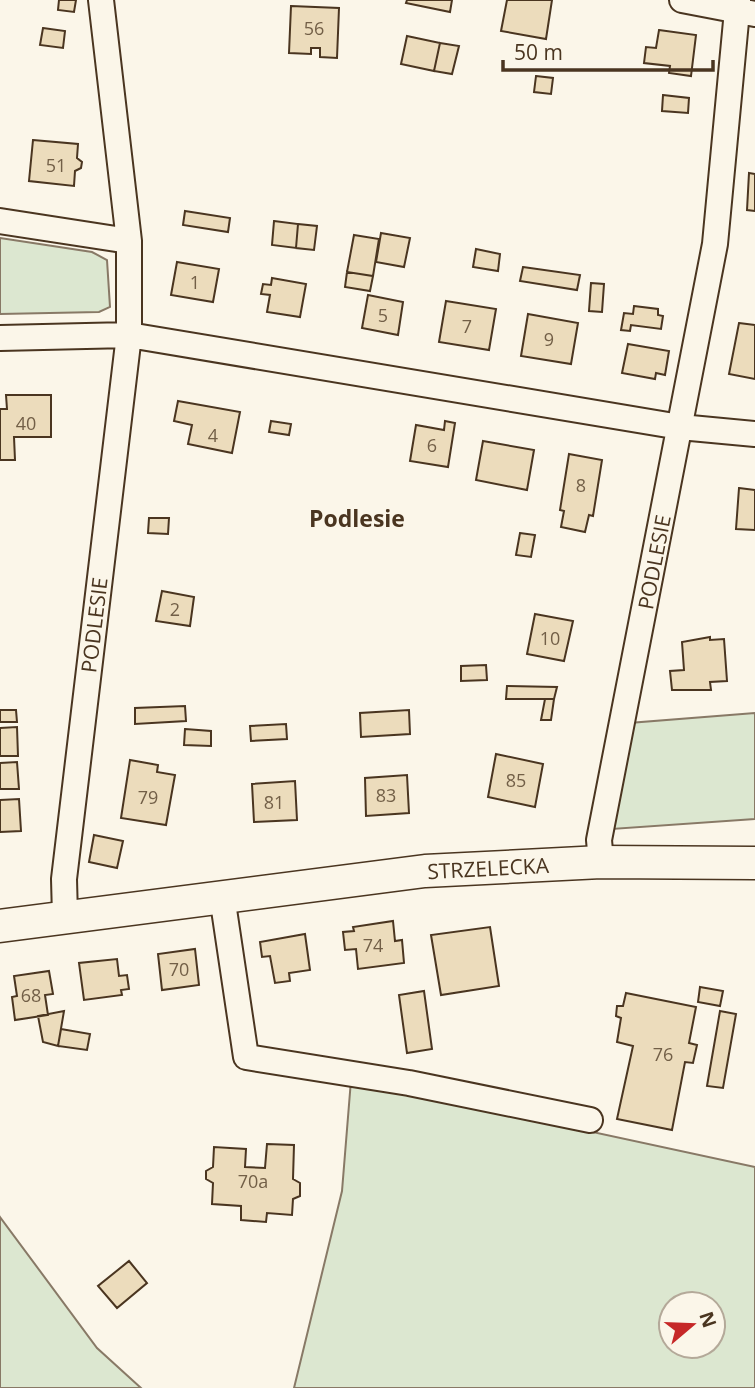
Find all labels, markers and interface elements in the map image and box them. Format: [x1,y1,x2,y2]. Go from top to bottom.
house number: 56 [304,16,324,40]
scale bar [503,28,713,72]
text: 50 m [514,38,563,66]
house number: 51 [46,153,66,177]
house number: 1 [190,270,200,294]
house number: 5 [378,303,388,327]
house number: 7 [462,314,472,338]
house number: 9 [544,327,554,351]
house number: 40 [16,411,36,435]
house number: 4 [208,423,218,447]
house number: 6 [427,433,437,457]
house number: 8 [576,473,586,497]
district label: Podlesie [309,502,405,534]
street label: PODLESIE [631,512,677,612]
street label: PODLESIE [74,576,114,674]
house number: 2 [170,597,180,621]
house number: 10 [540,626,560,650]
house number: 85 [506,768,526,792]
house number: 83 [376,783,396,807]
house number: 79 [138,785,158,809]
house number: 81 [264,790,284,814]
street label: STRZELECKA [426,851,550,885]
house number: 74 [363,933,383,957]
house number: 70 [169,957,189,981]
house number: 68 [21,983,41,1007]
house number: 76 [653,1042,673,1066]
house number: 70a [238,1169,268,1193]
north arrow [657,1290,727,1360]
text: N [693,1308,723,1331]

